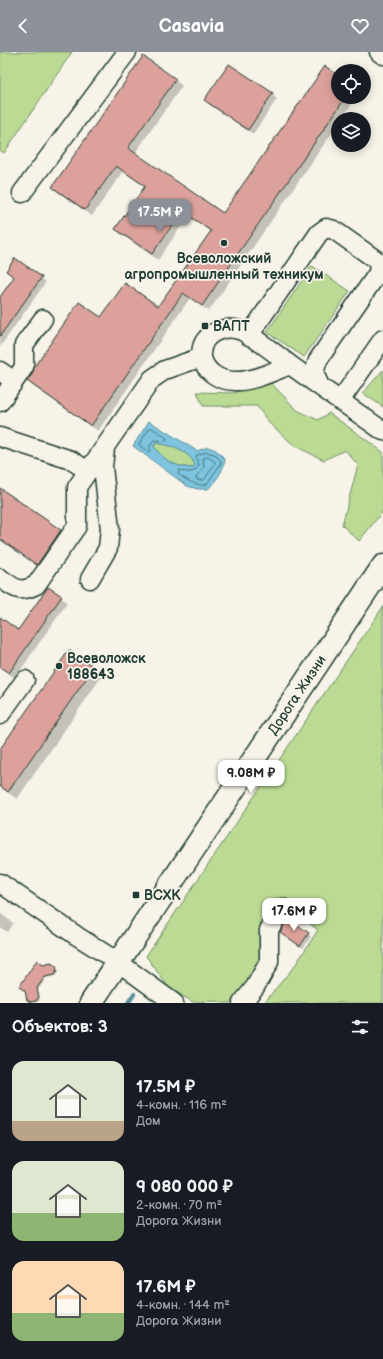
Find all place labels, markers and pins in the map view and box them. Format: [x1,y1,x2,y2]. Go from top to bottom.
pin: 17.5M ₽ [123,199,197,233]
marker: Всеволожский агропромышленный техникум [219,238,229,248]
place label: Всеволожский агропромышленный техникум [124,250,324,283]
place label: ВАПТ [213,318,250,335]
marker: ВАПТ [200,321,210,331]
place label: Всеволожск 188643 [67,650,146,683]
marker: Всеволожск 188643 [54,661,64,671]
pin: 9.08M ₽ [214,760,288,794]
place label: ВСХК [144,887,181,904]
marker: ВСХК [131,890,141,900]
pin: 17.6M ₽ [257,898,331,932]

